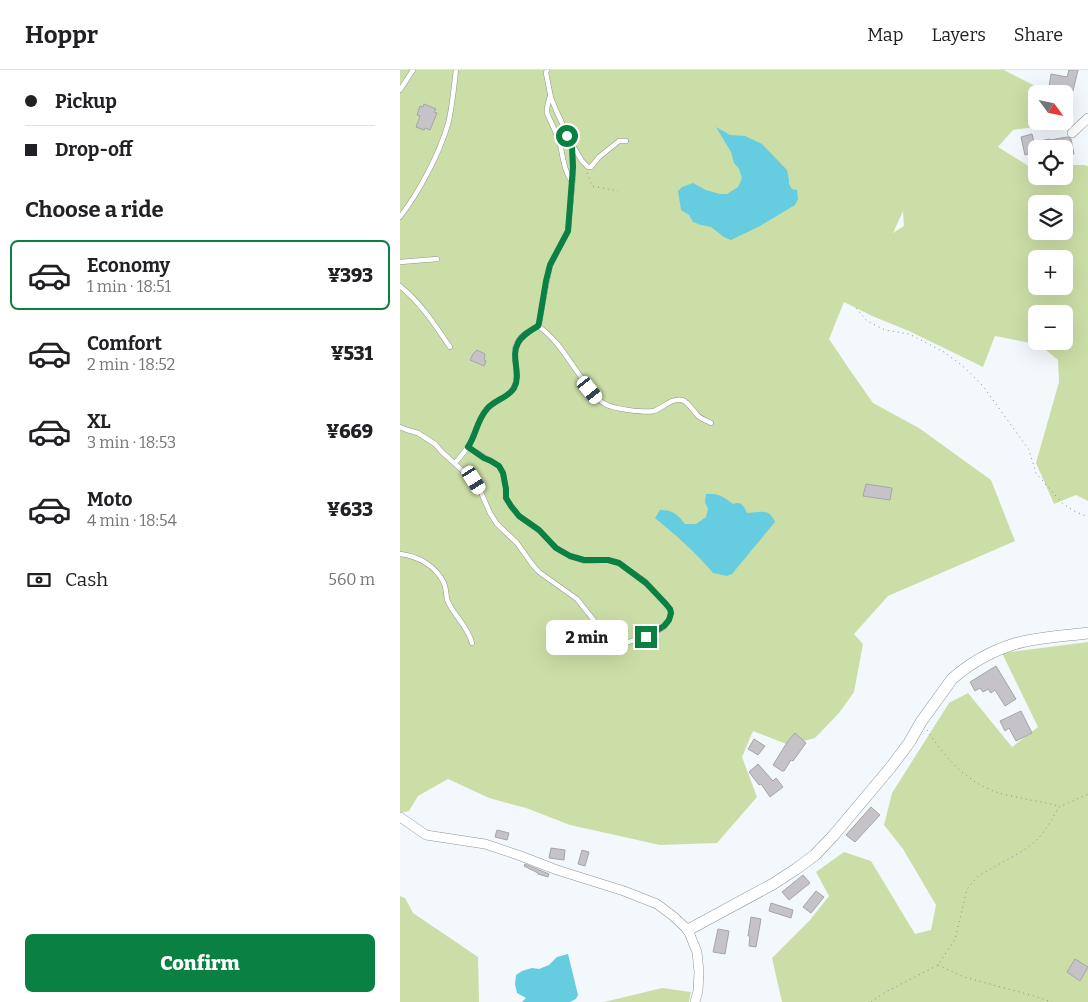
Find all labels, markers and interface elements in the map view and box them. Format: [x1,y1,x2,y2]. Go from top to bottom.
text: Hoppr [25,21,98,49]
text: Map [867,24,903,46]
text: Layers [931,24,986,46]
text: Share [1014,24,1063,46]
north arrow [1028,85,1072,130]
map controls [1028,85,1073,350]
text: Pickup [55,90,117,113]
route start [556,125,578,147]
text: Drop-off [55,138,133,161]
button: locate [1028,140,1073,185]
button: layers [1028,195,1073,240]
text: Choose a ride [25,196,164,223]
button: + [1028,250,1073,295]
icon: car [27,253,72,298]
text: Economy [87,254,170,277]
text: ¥393 [328,264,373,287]
text: 1 min · 18:51 [87,277,171,296]
button: − [1028,305,1073,350]
icon: car [27,331,72,376]
text: Comfort [87,332,162,355]
text: ¥531 [331,342,373,365]
text: 2 min · 18:52 [87,355,175,374]
car [574,374,605,406]
icon: car [27,409,72,454]
text: XL [87,410,111,433]
text: ¥669 [326,420,373,443]
text: 3 min · 18:53 [87,433,176,452]
car [459,463,488,497]
icon: car [27,487,72,532]
text: Moto [87,488,133,511]
text: ¥633 [327,498,373,521]
text: 4 min · 18:54 [87,511,177,530]
icon: cash [25,566,53,594]
text: Cash [65,568,108,591]
text: 560 m [328,570,375,589]
callout: 2 min [546,620,628,654]
route end [635,626,657,648]
text: 2 min [566,628,608,647]
button: Confirm [25,934,375,992]

